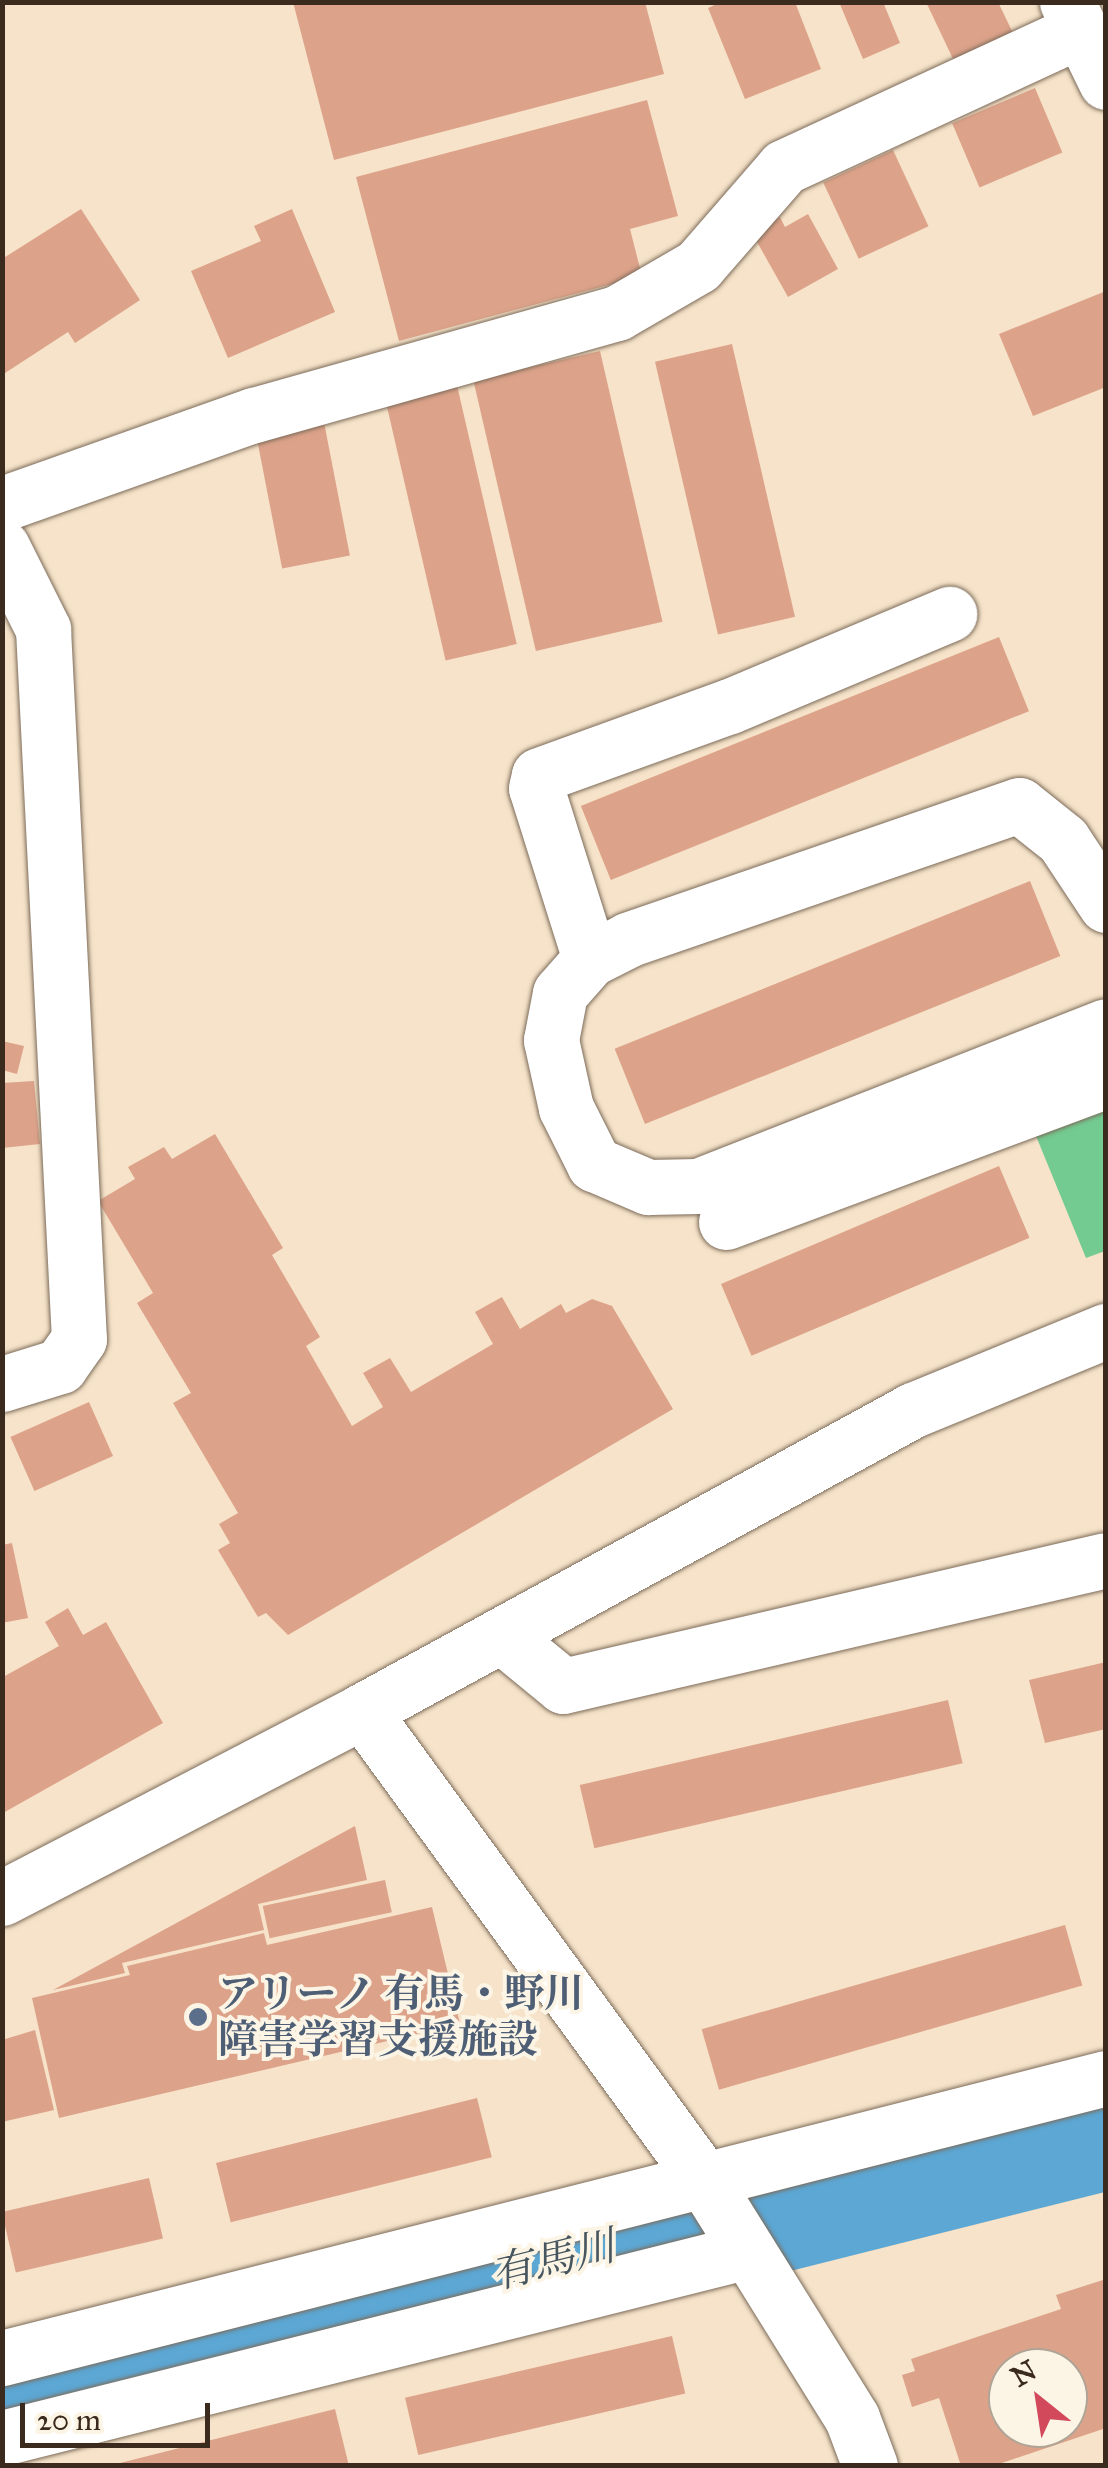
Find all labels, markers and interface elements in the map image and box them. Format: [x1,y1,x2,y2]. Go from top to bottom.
place label: アリーノ 有馬・野川 障害学習支援施設 [218,1970,587,2064]
marker: アリーノ 有馬・野川 障害学習支援施設 [187,2006,209,2028]
water label: 有馬川 [486,2220,620,2300]
north arrow [988,2348,1088,2448]
text: N [1005,2352,1043,2394]
scale bar [25,2383,215,2445]
text: 20 m [37,2402,101,2438]

